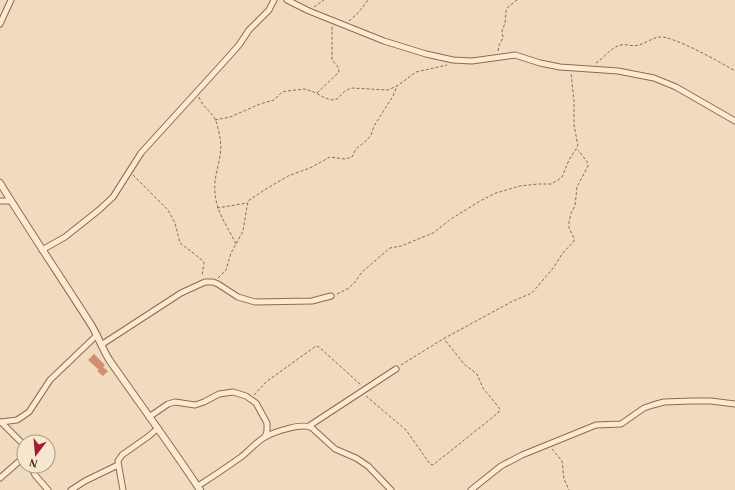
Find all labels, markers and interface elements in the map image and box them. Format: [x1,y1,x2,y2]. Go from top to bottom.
north arrow [16,434,56,474]
text: N [28,457,39,470]

